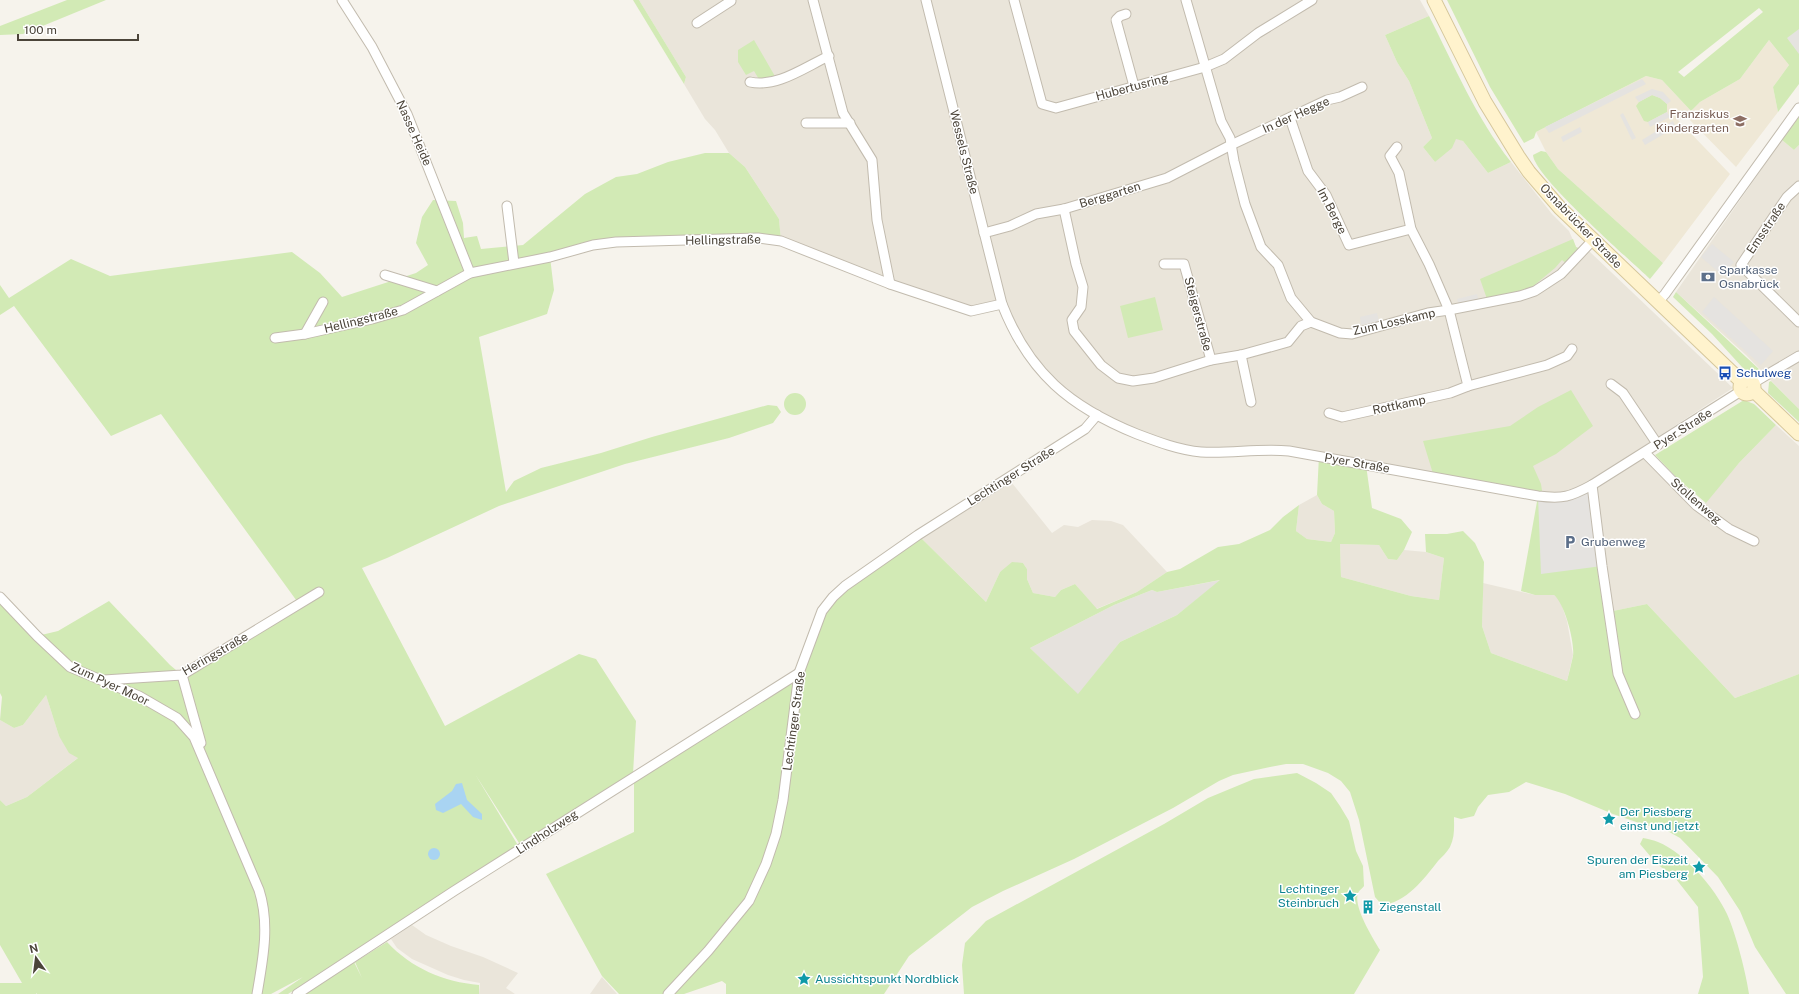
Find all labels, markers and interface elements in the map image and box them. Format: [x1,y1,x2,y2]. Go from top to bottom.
scale bar [18,16,138,42]
text: 100 m [24,23,57,37]
street label: Hubertusring [1094,71,1170,103]
street label: In der Hegge [1260,94,1332,136]
street label: Nasse Heide [393,98,435,168]
place label: Franziskus Kindergarten [1656,107,1729,135]
street label: Wessels Straße [947,108,981,196]
school or university icon: Franziskus Kindergarten [1732,113,1748,129]
street label: Berggarten [1078,179,1142,211]
street label: Osnabrücker Straße [1537,181,1625,271]
street label: Im Berge [1314,185,1350,237]
street label: Emsstraße [1744,199,1788,256]
street label: Hellingstraße [685,232,761,248]
place label: Sparkasse Osnabrück [1719,263,1780,291]
bank icon: Sparkasse Osnabrück [1700,269,1716,285]
street label: Steigerstraße [1181,275,1215,353]
street label: Hellingstraße [323,304,400,336]
street label: Zum Losskamp [1351,306,1437,338]
bus stop icon: Schulweg [1717,365,1733,381]
place label: Schulweg [1736,366,1791,380]
street label: Rottkamp [1371,393,1427,417]
street label: Pyer Straße [1651,405,1715,452]
street label: Lechtinger Straße [965,443,1057,509]
street label: Pyer Straße [1323,450,1391,476]
street label: Stollenweg [1668,475,1724,527]
parking icon: Grubenweg [1562,534,1578,550]
place label: Grubenweg [1581,535,1646,549]
street label: Heringstraße [180,629,250,678]
street label: Zum Pyer Moor [68,660,152,709]
street label: Lechtinger Straße [780,670,808,772]
place label: Der Piesberg einst und jetzt [1620,805,1699,833]
street label: Lindholzweg [514,807,580,857]
place icon: Der Piesberg einst und jetzt [1601,811,1617,827]
place label: Spuren der Eiszeit am Piesberg [1587,853,1688,881]
place icon: Spuren der Eiszeit am Piesberg [1691,859,1707,875]
place label: Lechtinger Steinbruch [1278,882,1339,910]
place icon: Lechtinger Steinbruch [1342,888,1358,904]
building icon: Ziegenstall [1360,899,1376,915]
place label: Ziegenstall [1379,900,1442,914]
north arrow [16,938,56,978]
text: N [28,941,39,955]
place icon: Aussichtspunkt Nordblick [796,971,812,987]
place label: Aussichtspunkt Nordblick [815,972,959,986]

